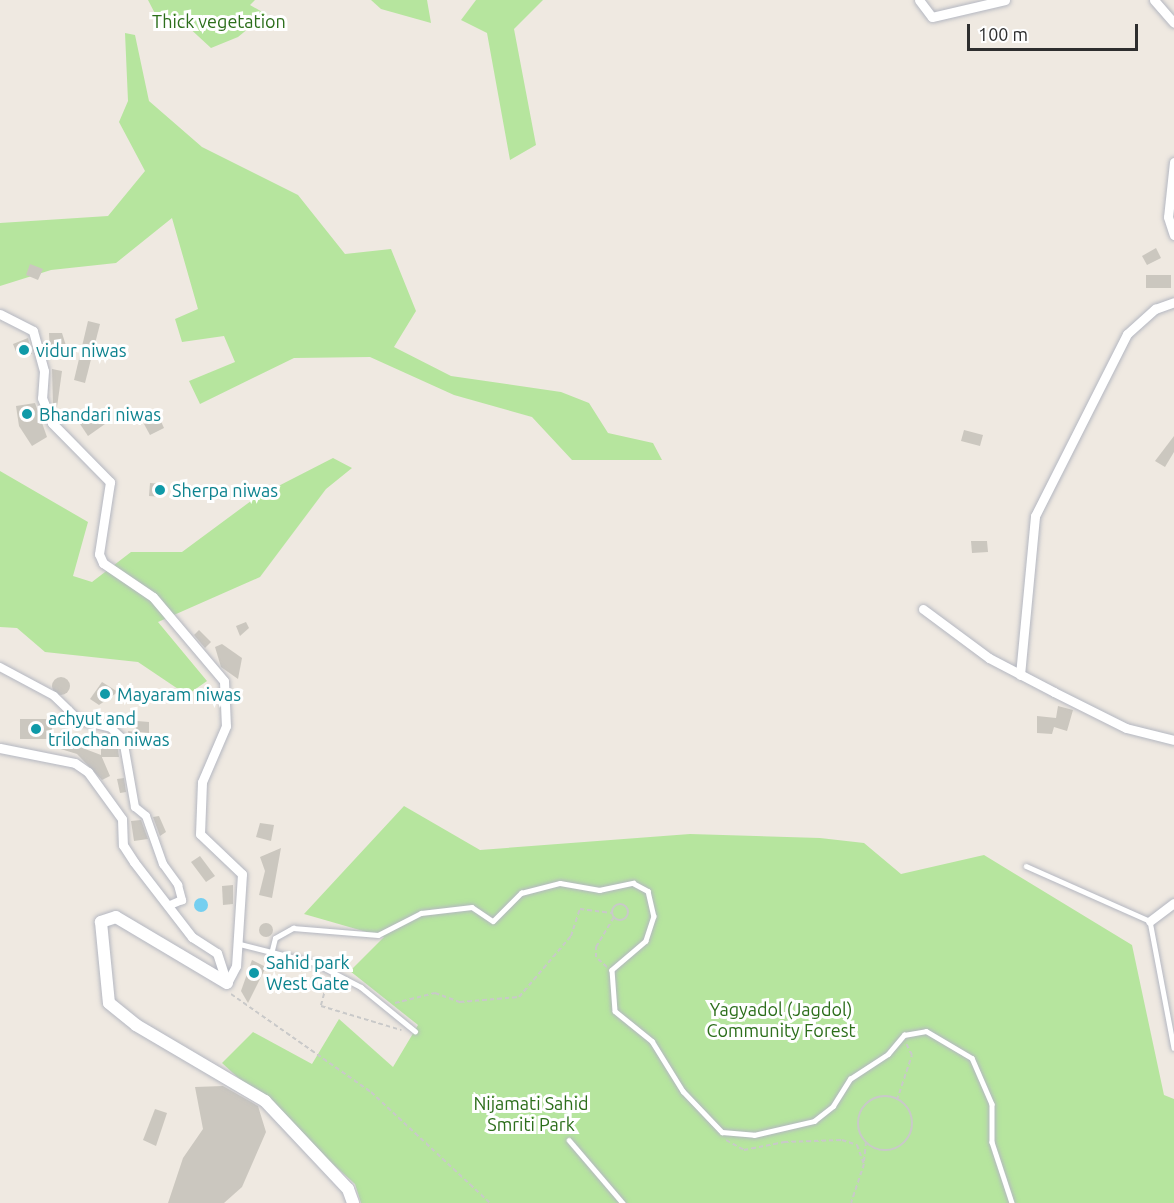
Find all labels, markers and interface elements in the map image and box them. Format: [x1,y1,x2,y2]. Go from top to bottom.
park label: Thick vegetation [152,10,286,32]
scale bar [970,12,1141,50]
text: 100 m [978,24,1028,44]
place label: vidur niwas [36,339,127,361]
marker: vidur niwas [17,343,31,357]
place label: Bhandari niwas [39,403,161,425]
marker: Bhandari niwas [20,407,34,421]
place label: Sherpa niwas [172,479,278,501]
marker: Sherpa niwas [153,483,167,497]
place label: Mayaram niwas [117,683,241,705]
marker: Mayaram niwas [98,687,112,701]
place label: achyut and trilochan niwas [48,708,169,750]
marker: achyut and trilochan niwas [29,722,43,736]
place label: Sahid park West Gate [266,952,350,994]
marker: Sahid park West Gate [247,966,261,980]
park label: Yagyadol (Jagdol) Community Forest [706,999,856,1042]
park label: Nijamati Sahid Smriti Park [473,1093,589,1136]

